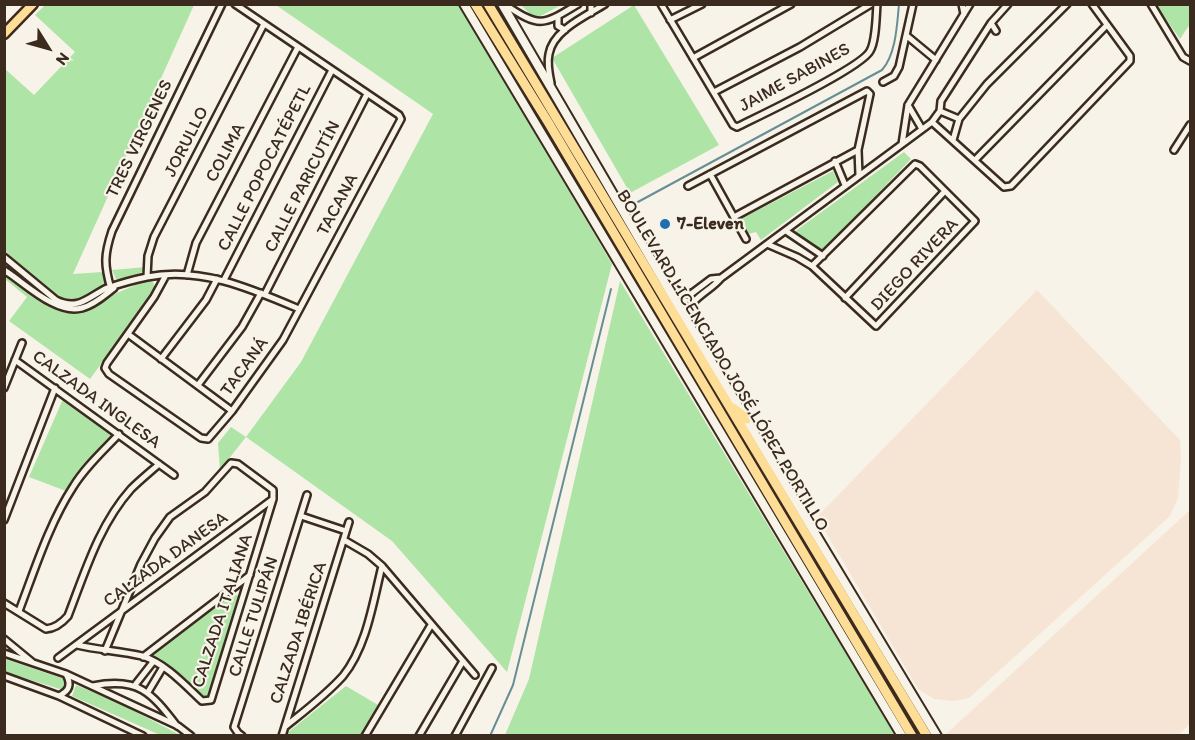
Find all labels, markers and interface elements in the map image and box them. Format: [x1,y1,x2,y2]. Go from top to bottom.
north arrow [18,18,78,78]
street label: JAIME SABINES [736,39,854,117]
text: N [52,49,74,69]
street label: TRES VIRGENES [102,76,178,202]
street label: CALLE POPOCATÉPETL [213,81,317,255]
street label: JORULLO [160,103,214,181]
street label: CALLE PARICUTÍN [260,118,346,256]
street label: COLIMA [201,120,251,186]
street label: TACANA [313,170,363,240]
street label: BOULEVARD LICENCIADO JOSÉ LÓPEZ PORTILLO [611,186,833,536]
place label: 7-Eleven [677,213,744,235]
street label: DIEGO RIVERA [867,214,963,316]
marker: 7-Eleven [658,217,672,231]
street label: TACANÁ [216,333,274,401]
street label: CALZADA INGLESA [28,346,164,454]
street label: CALZADA DANESA [100,508,232,612]
street label: CALZADA ITALIANA [188,531,258,691]
street label: CALLE TULIPÁN [224,554,284,680]
street label: CALZADA IBÉRICA [266,559,332,707]

